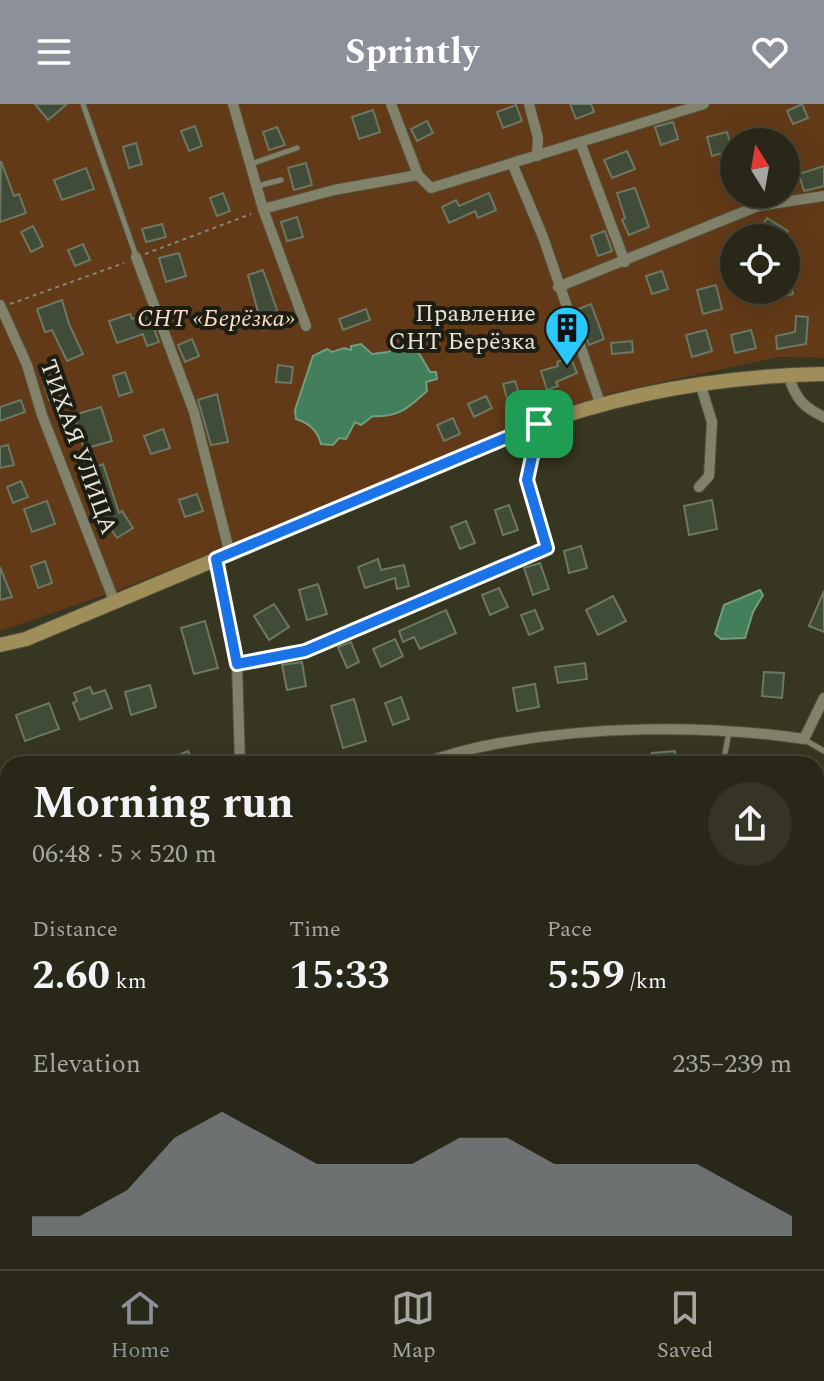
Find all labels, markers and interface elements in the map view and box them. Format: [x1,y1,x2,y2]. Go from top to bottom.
text: Sprintly [345,25,479,80]
icon: menu [32,30,76,74]
icon: heart [748,30,792,74]
north arrow [720,128,800,208]
map controls [720,128,800,304]
button: locate [720,224,800,304]
place label: Правление СНТ Берёзка [389,296,536,360]
park label: СНТ «Берёзка» [137,301,295,337]
building icon: Правление СНТ Берёзка [543,304,591,367]
street label: ТИХАЯ УЛИЦА [30,354,126,540]
pin [505,390,573,458]
icon: arrive [517,402,561,446]
text: Morning run [32,770,294,837]
button: share [708,782,792,866]
text: 06:48 · 5 × 520 m [32,834,217,874]
text: Distance [32,913,118,946]
text: Time [289,913,341,946]
text: Pace [547,913,592,946]
text: 2.60 [32,946,110,1007]
text: 15:33 [289,946,390,1007]
text: 5:59 [547,946,625,1007]
text: km [110,965,147,998]
text: /km [625,965,667,998]
text: Elevation [32,1044,141,1084]
text: 235–239 m [672,1044,792,1084]
tab: Home [111,1286,170,1367]
tab: Map [391,1286,436,1367]
tab: Saved [657,1286,713,1367]

